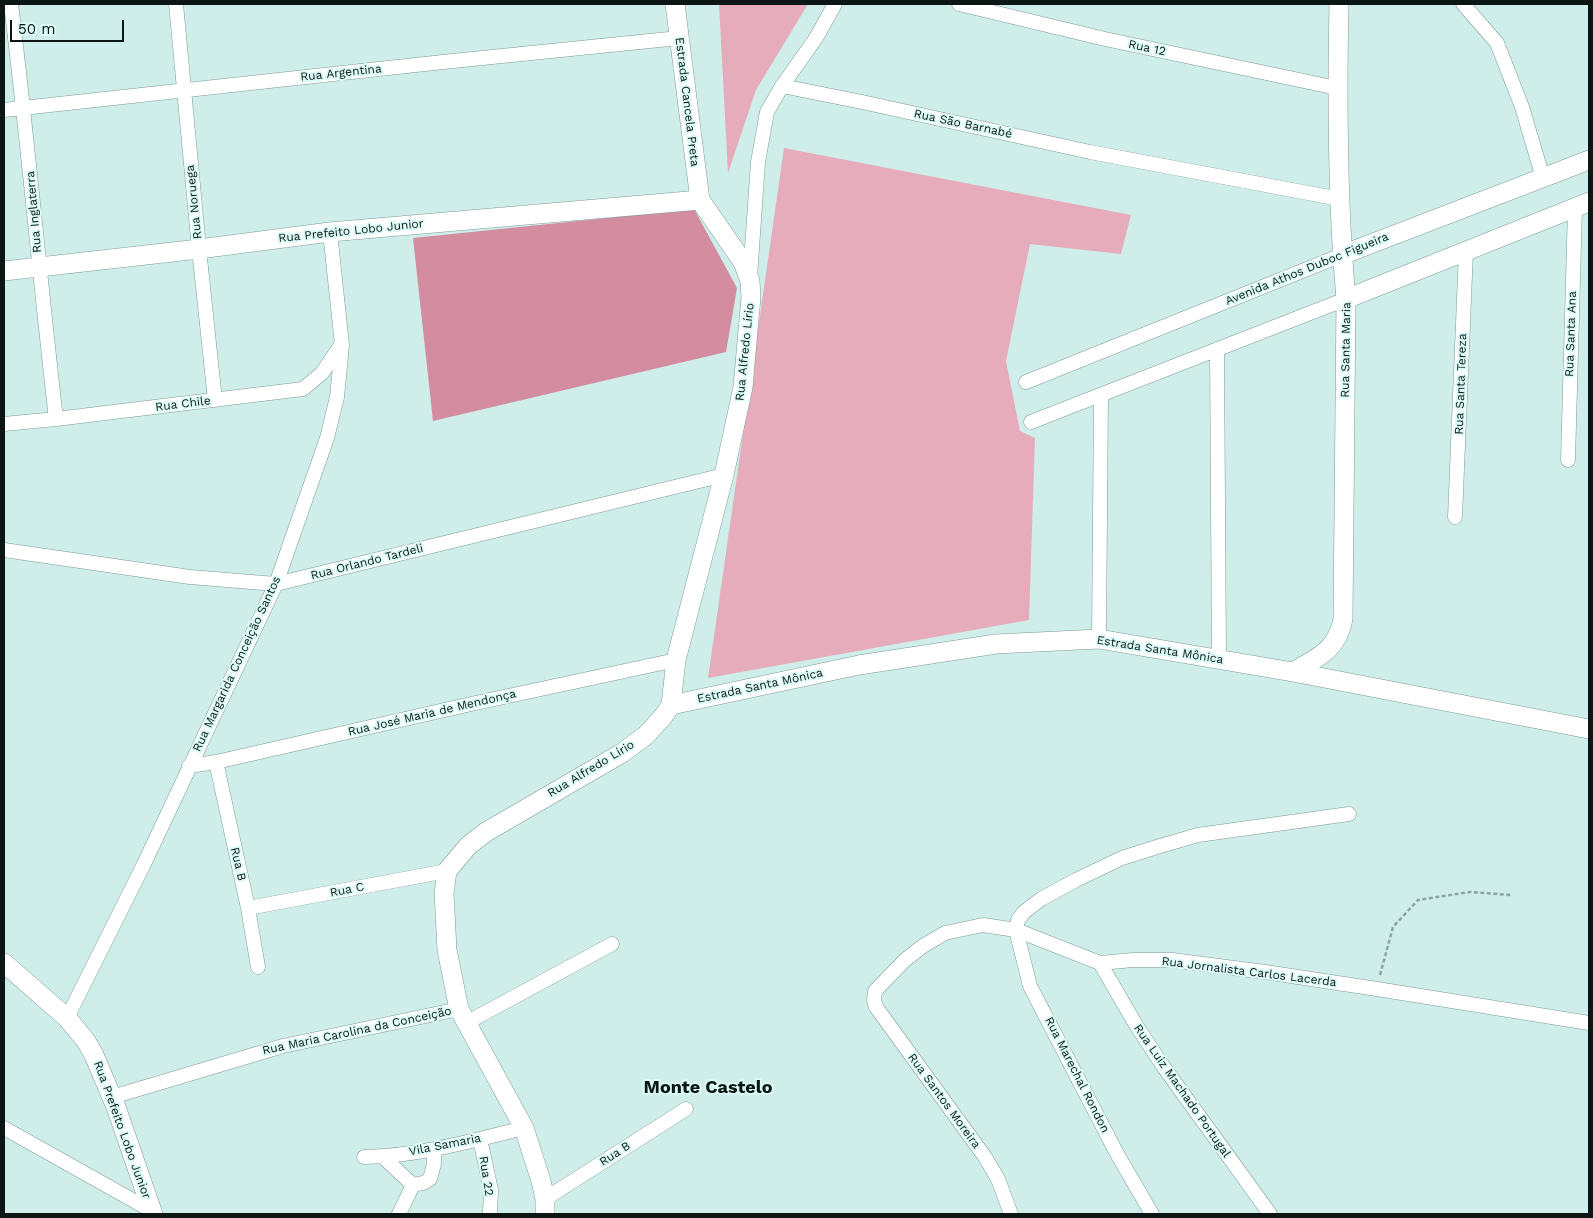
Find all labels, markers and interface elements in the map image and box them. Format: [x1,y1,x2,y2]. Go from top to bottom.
scale bar [12,10,126,42]
text: 50 m [18,20,55,38]
street label: Estrada Cancela Preta [672,37,702,167]
street label: Rua 12 [1127,37,1167,59]
street label: Rua Argentina [300,62,382,84]
street label: Rua São Barnabé [913,107,1013,141]
street label: Rua Noruega [183,164,205,240]
street label: Rua Inglaterra [23,171,45,253]
street label: Rua Prefeito Lobo Junior [278,216,424,246]
street label: Avenida Athos Duboc Figueira [1223,230,1391,308]
street label: Rua Santa Ana [1562,291,1580,377]
street label: Rua Alfredo Lírio [733,302,757,402]
street label: Rua Santa Maria [1338,302,1354,398]
street label: Rua Santa Tereza [1452,333,1470,435]
street label: Rua Chile [155,393,211,415]
street label: Rua Orlando Tardeli [309,541,425,583]
street label: Rua Margarida Conceição Santos [190,574,284,754]
street label: Estrada Santa Mônica [1096,633,1224,667]
street label: Estrada Santa Mônica [696,666,824,706]
street label: Rua José Maria de Mendonça [347,687,517,739]
street label: Rua Alfredo Lírio [545,737,637,801]
street label: Rua B [227,846,249,882]
street label: Rua C [329,880,365,900]
street label: Rua Jornalista Carlos Lacerda [1161,954,1337,990]
street label: Rua Maria Carolina da Conceição [261,1004,453,1058]
street label: Rua Marechal Rondon [1042,1015,1112,1135]
street label: Rua Luiz Machado Portugal [1130,1022,1234,1160]
street label: Rua Santos Moreira [905,1051,983,1151]
street label: Rua Prefeito Lobo Junior [90,1059,154,1201]
district label: Monte Castelo [644,1077,772,1099]
street label: Vila Samaria [408,1131,482,1159]
street label: Rua B [597,1139,633,1169]
street label: Rua 22 [476,1155,496,1197]

